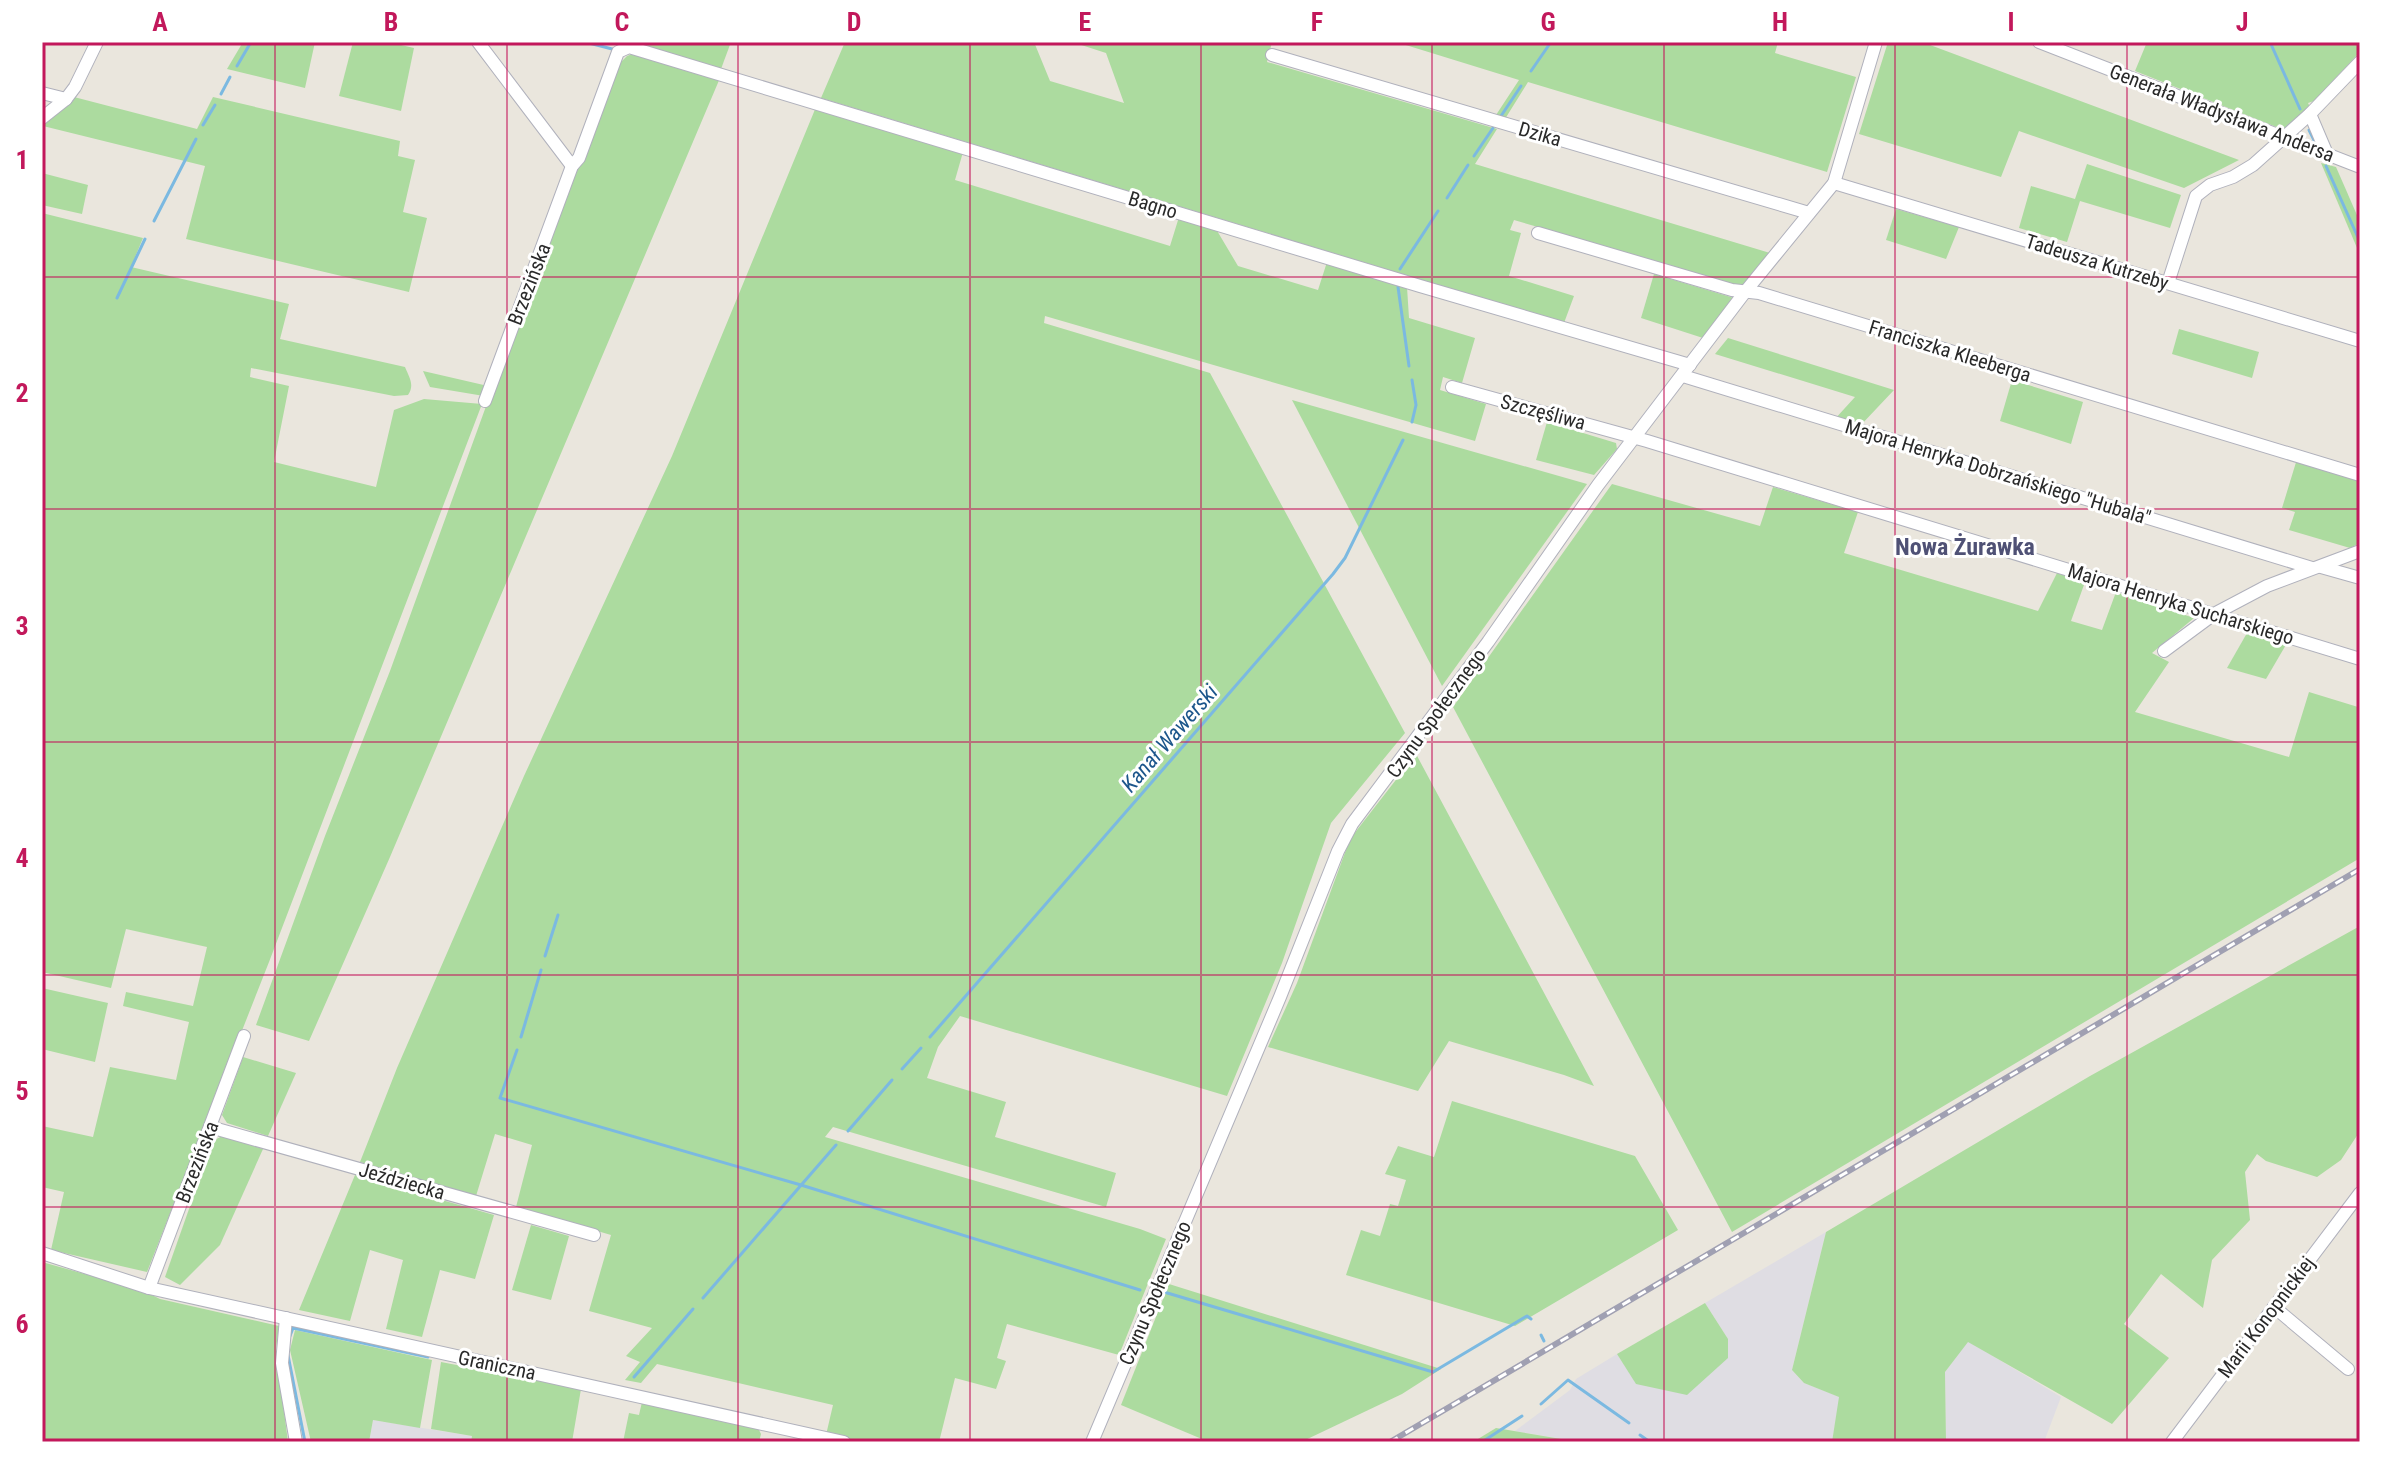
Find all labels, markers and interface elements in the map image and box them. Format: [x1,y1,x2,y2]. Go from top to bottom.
text: A [152,7,168,37]
text: B [384,7,398,37]
text: C [615,7,630,37]
text: D [847,7,861,37]
text: E [1079,7,1092,37]
text: F [1311,7,1323,37]
text: G [1540,7,1556,37]
text: H [1772,7,1788,37]
text: I [2007,7,2015,37]
text: J [2236,7,2248,37]
street label: Generała Władysława Andersa [2106,59,2338,167]
street label: Dzika [1516,116,1564,152]
text: 1 [15,145,29,175]
street label: Bagno [1126,186,1180,224]
street label: Tadeusza Kutrzeby [2023,229,2171,295]
street label: Brzezińska [502,240,556,328]
street label: Franciszka Kleeberga [1866,315,2034,387]
text: 2 [15,378,29,408]
street label: Szczęśliwa [1498,389,1588,435]
street label: Majora Henryka Dobrzańskiego "Hubala" [1842,414,2154,530]
district label: Nowa Żurawka [1895,533,2035,561]
street label: Majora Henryka Sucharskiego [2065,558,2297,650]
text: 3 [15,611,29,641]
street label: Czynu Społecznego [1381,644,1491,782]
water label: Kanał Wawerski [1116,680,1223,797]
text: 4 [15,843,29,873]
text: 5 [15,1076,29,1106]
street label: Brzezińska [170,1118,224,1206]
street label: Jeździecka [356,1157,448,1205]
street label: Czynu Społecznego [1114,1217,1196,1369]
street label: Marii Konopnickiej [2213,1252,2319,1382]
text: 6 [15,1309,29,1339]
street label: Graniczna [456,1345,538,1385]

